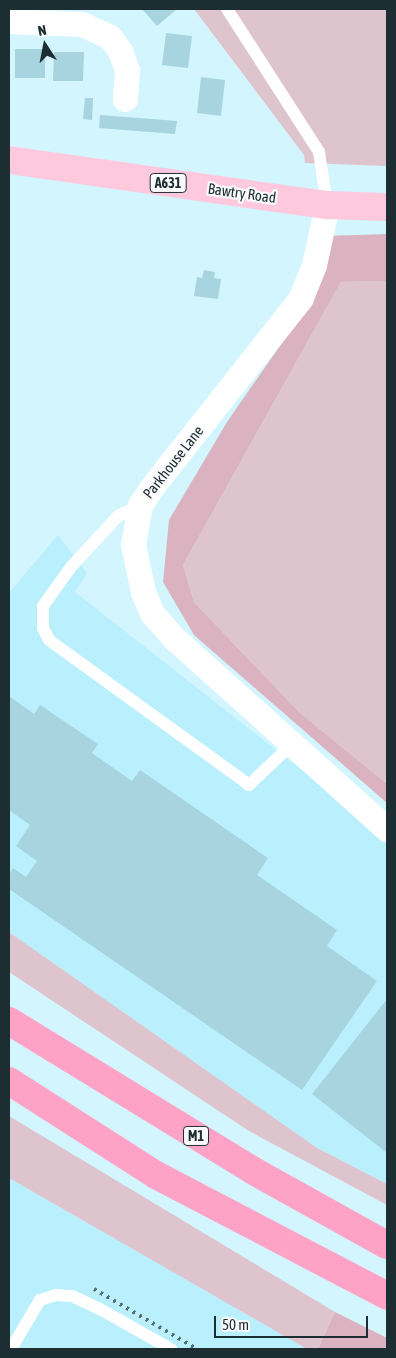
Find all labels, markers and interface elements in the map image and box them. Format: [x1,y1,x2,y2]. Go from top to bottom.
north arrow [20,20,70,70]
text: N [37,22,48,39]
road number: A631 [149,172,187,194]
street label: Bawtry Road [207,179,277,207]
street label: Parkhouse Lane [139,422,207,502]
road number: M1 [182,1124,210,1148]
scale bar [216,1306,370,1338]
text: 50 m [222,1316,249,1333]

